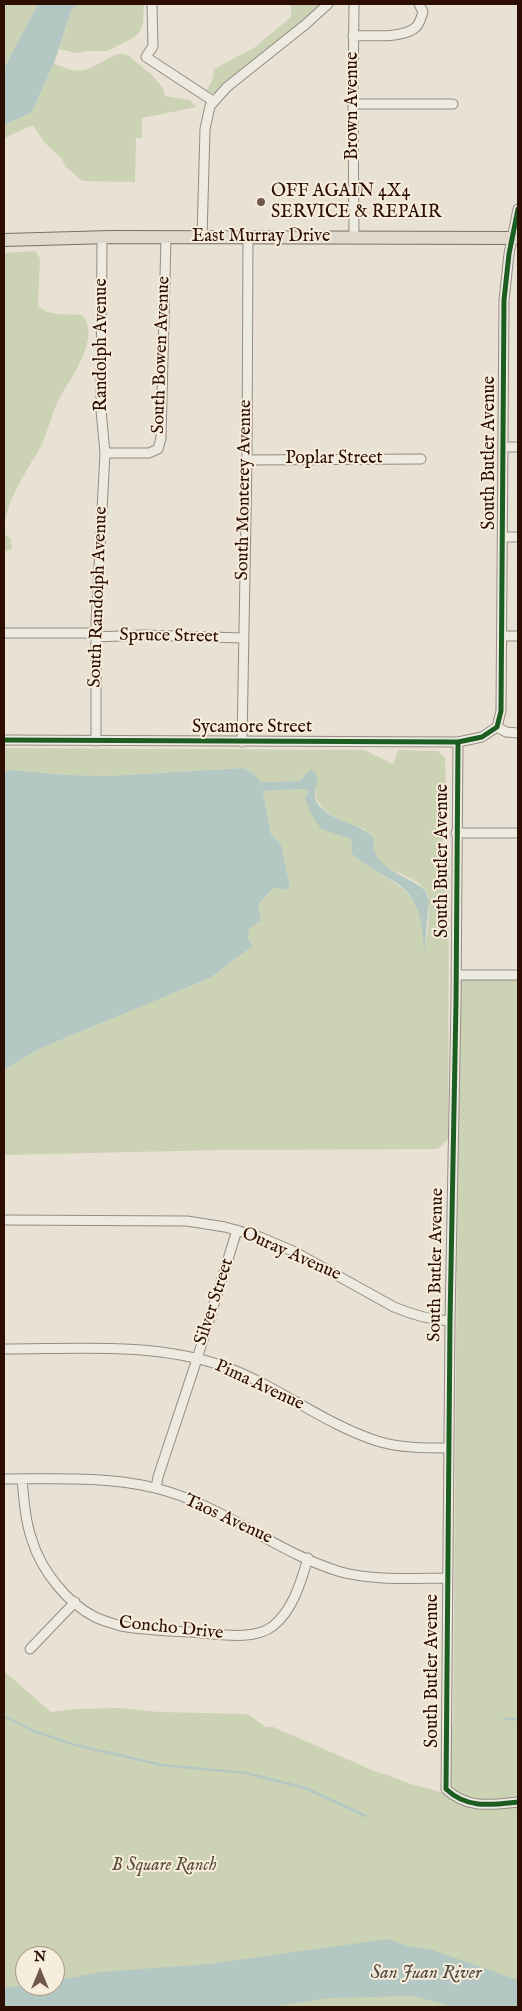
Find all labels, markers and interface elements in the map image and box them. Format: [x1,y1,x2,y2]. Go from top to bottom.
street label: Brown Avenue [342,52,364,160]
place label: OFF AGAIN 4X4 SERVICE & REPAIR [271,181,441,223]
marker: OFF AGAIN 4X4 SERVICE & REPAIR [255,196,267,208]
street label: East Murray Drive [192,226,330,248]
street label: South Bowen Avenue [148,276,176,434]
street label: Randolph Avenue [91,278,113,412]
street label: South Butler Avenue [479,376,501,530]
street label: South Monterey Avenue [233,399,257,581]
street label: Poplar Street [285,448,383,470]
street label: South Randolph Avenue [85,506,113,688]
street label: Spruce Street [119,625,219,649]
street label: Sycamore Street [192,717,312,739]
street label: South Butler Avenue [432,784,454,938]
street label: South Butler Avenue [425,1188,449,1342]
street label: Ouray Avenue [238,1224,344,1286]
street label: Silver Street [191,1256,239,1348]
street label: Pima Avenue [211,1356,307,1416]
street label: Taos Avenue [181,1490,275,1550]
street label: South Butler Avenue [422,1594,444,1748]
street label: Concho Drive [118,1613,224,1645]
park label: B Square Ranch [111,1855,217,1877]
north arrow [15,1946,65,1996]
text: N [34,1948,46,1966]
water label: San Juan River [370,1963,482,1985]

